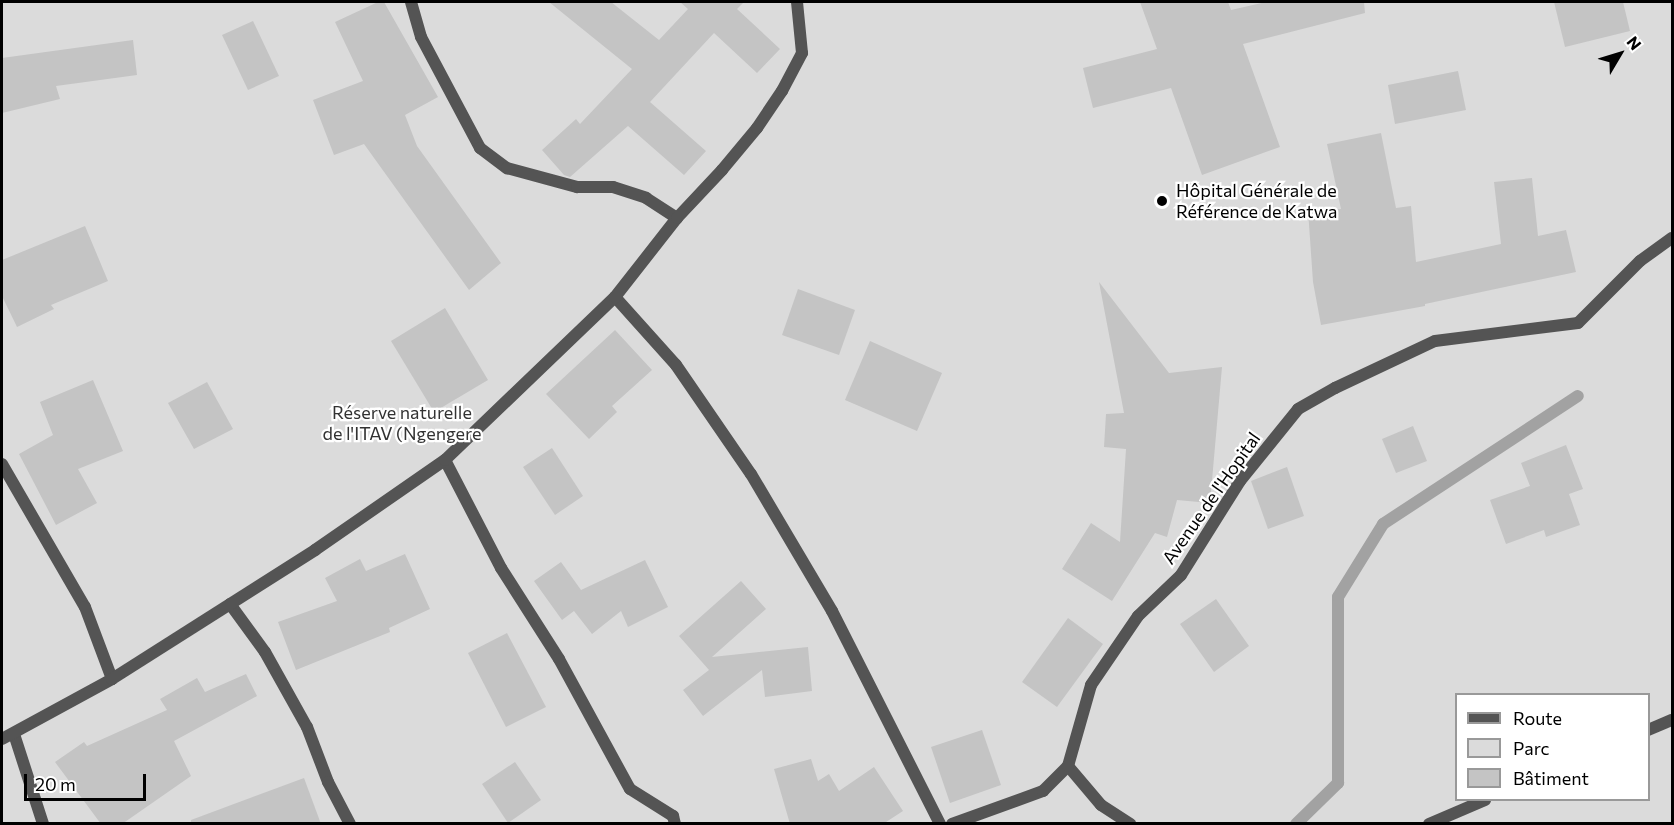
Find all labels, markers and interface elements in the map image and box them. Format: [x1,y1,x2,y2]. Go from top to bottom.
north arrow [1590,24,1650,84]
text: N [1623,32,1646,53]
place label: Hôpital Générale de Référence de Katwa [1176,180,1337,222]
marker: Hôpital Générale de Référence de Katwa [1153,192,1171,210]
park label: Réserve naturelle de l'ITAV (Ngengere [323,402,481,444]
street label: Avenue de l'Hopital [1157,428,1265,568]
legend [1455,693,1650,801]
text: Route [1513,707,1562,729]
text: Parc [1513,737,1550,759]
scale bar [27,762,148,800]
text: Bâtiment [1513,767,1589,789]
text: 20 m [35,773,76,795]

